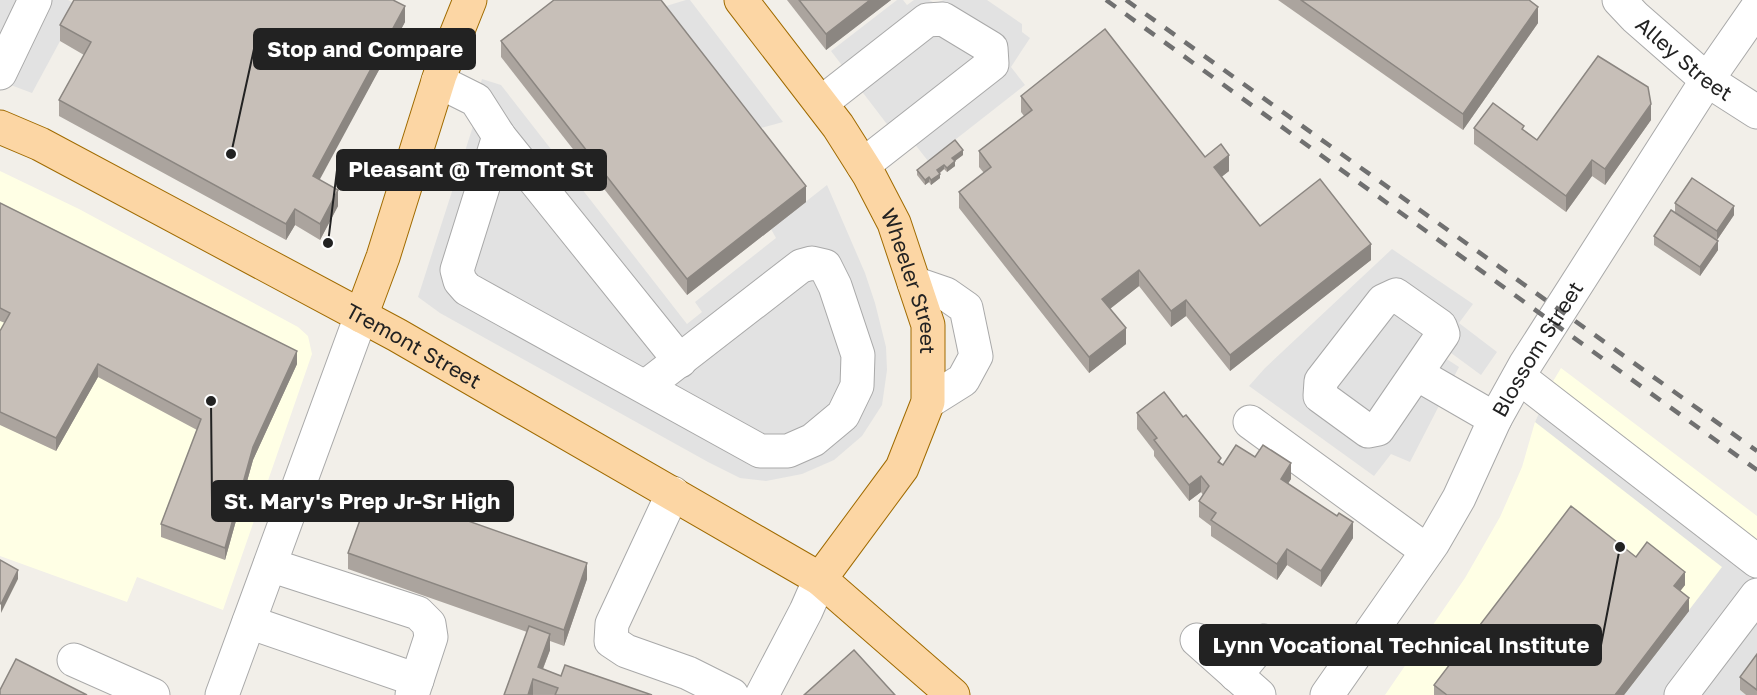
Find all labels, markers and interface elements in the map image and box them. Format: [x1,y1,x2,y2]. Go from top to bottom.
street label: Alley Street [1631,11,1738,106]
callout: Stop and Compare [254,29,475,69]
text: Stop and Compare [267,35,463,62]
callout: Pleasant @ Tremont St [337,150,606,190]
text: Pleasant @ Tremont St [348,155,594,182]
street label: Wheeler Street [876,204,941,354]
street label: Blossom Street [1486,276,1588,421]
street label: Tremont Street [342,297,486,394]
callout: St. Mary's Prep Jr-Sr High [212,481,513,521]
text: St. Mary's Prep Jr-Sr High [224,487,500,514]
callout: Lynn Vocational Technical Institute [1200,625,1601,665]
text: Lynn Vocational Technical Institute [1213,631,1589,658]

